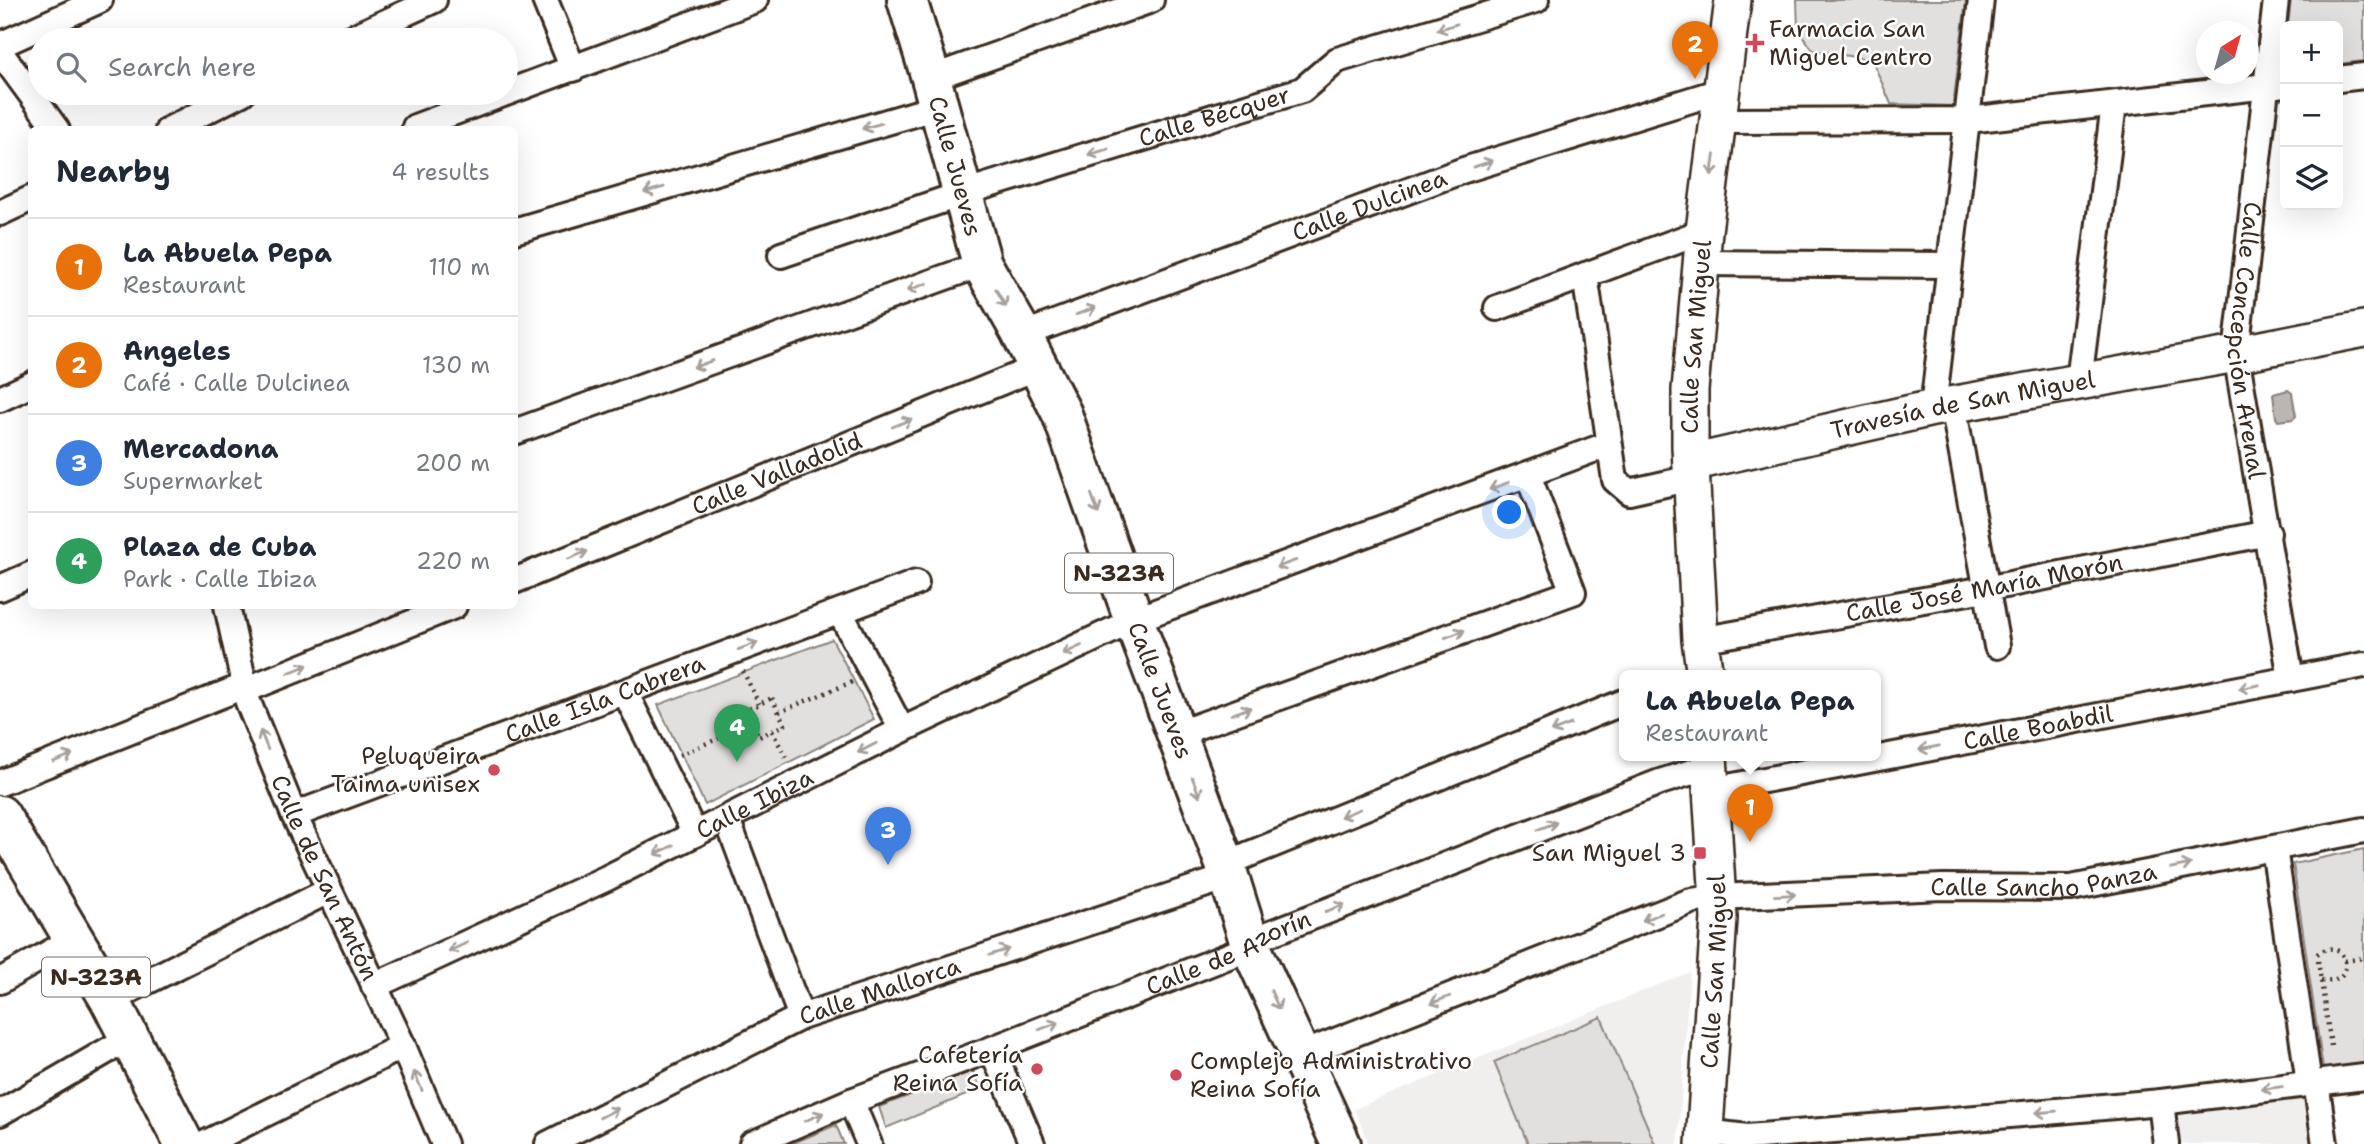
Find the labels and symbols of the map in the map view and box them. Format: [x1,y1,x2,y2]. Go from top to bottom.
place label: Farmacia San Miguel Centro [1769,13,1932,73]
one-way arrow [1437,21,1459,34]
pin: 2 [1672,21,1718,79]
north arrow [2196,21,2259,84]
marker: Farmacia San Miguel Centro [1747,35,1763,51]
street label: Calle Bécquer [1135,79,1294,155]
street label: Calle Jueves [921,93,990,240]
one-way arrow [861,120,883,133]
one-way arrow [1087,147,1109,159]
one-way arrow [1706,153,1719,176]
one-way arrow [1472,157,1494,170]
street label: Calle Dulcinea [1288,162,1452,249]
one-way arrow [643,184,665,197]
street label: Calle Concepción Arenal [2219,200,2273,482]
street label: Calle San Miguel [1674,238,1719,434]
one-way arrow [907,282,929,294]
one-way arrow [994,287,1008,307]
one-way arrow [1074,304,1096,316]
one-way arrow [693,359,715,371]
street label: Travesía de San Miguel [1827,363,2098,447]
one-way arrow [890,415,912,428]
street label: Calle Valladolid [687,425,867,523]
one-way arrow [1489,481,1511,493]
one-way arrow [1090,493,1102,515]
your location [1492,495,1526,529]
street label: Calle José María Morón [1843,546,2125,630]
one-way arrow [566,548,588,561]
road number: N-323A [1065,554,1173,593]
one-way arrow [1275,559,1297,572]
street label: Calle Jueves [1120,617,1200,764]
one-way arrow [1443,627,1465,639]
one-way arrow [737,638,759,651]
one-way arrow [1062,643,1083,657]
street label: Calle Isla Cabrera [501,647,709,751]
one-way arrow [287,661,309,674]
one-way arrow [2238,681,2261,694]
street label: Calle Boabdil [1961,697,2116,757]
pin: 4 [714,704,760,762]
one-way arrow [1229,704,1251,716]
one-way arrow [1550,722,1572,735]
one-way arrow [256,730,269,751]
place label: Peluqueira Taima unisex [331,740,480,800]
one-way arrow [857,741,878,755]
one-way arrow [1918,742,1941,755]
one-way arrow [52,751,74,764]
street label: Calle Ibiza [691,761,819,847]
marker: Peluqueira Taima unisex [486,762,502,778]
street label: Calle de San Antón [263,770,386,986]
one-way arrow [1191,776,1204,798]
pin: 1 [1727,784,1773,842]
pin: 3 [865,807,911,865]
one-way arrow [1340,808,1361,821]
one-way arrow [1535,818,1557,831]
place label: San Miguel 3 [1532,837,1686,869]
one-way arrow [654,843,675,857]
marker: San Miguel 3 [1692,845,1708,861]
street label: Calle Sancho Panza [1930,855,2160,905]
one-way arrow [2170,859,2192,873]
street label: Calle San Miguel [1693,873,1735,1069]
one-way arrow [1773,888,1796,901]
one-way arrow [1323,901,1345,914]
street label: Calle de Azorín [1141,903,1316,1003]
one-way arrow [1641,911,1663,924]
one-way arrow [448,941,469,954]
one-way arrow [988,945,1010,957]
street label: Calle Mallorca [795,950,965,1033]
road number: N-323A [42,958,150,996]
one-way arrow [1269,989,1282,1011]
one-way arrow [1429,994,1451,1007]
one-way arrow [1038,1019,1060,1032]
place label: Cafetería Reina Sofía [893,1039,1023,1099]
place label: Complejo Administrativo Reina Sofía [1190,1045,1472,1105]
marker: Cafetería Reina Sofía [1029,1061,1045,1077]
marker: Complejo Administrativo Reina Sofía [1168,1067,1184,1083]
one-way arrow [411,1071,424,1092]
one-way arrow [2261,1081,2284,1094]
one-way arrow [598,1106,619,1120]
one-way arrow [2035,1106,2058,1119]
one-way arrow [803,1109,824,1122]

